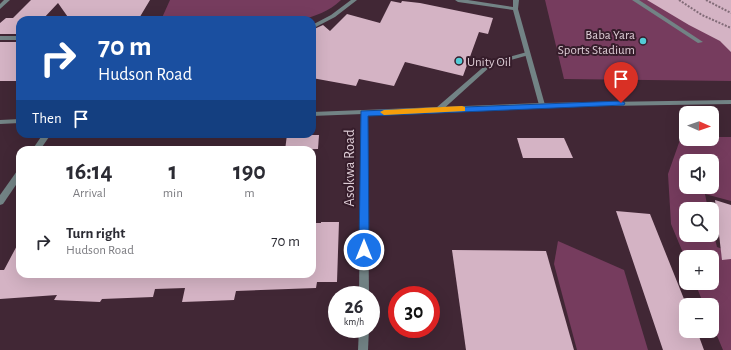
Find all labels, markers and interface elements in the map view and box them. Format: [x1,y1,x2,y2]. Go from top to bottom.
place label: Baba Yara Sports Stadium [558,29,635,57]
icon: right [32,32,84,84]
text: 70 m [98,33,152,61]
marker: Baba Yara Sports Stadium [638,36,648,46]
marker: Unity Oil [454,56,464,66]
place label: Unity Oil [467,56,511,69]
pin [604,62,638,103]
text: Hudson Road [98,66,192,84]
icon: arrive [610,68,632,90]
north arrow [679,106,719,146]
map controls [679,106,719,338]
icon: arrive [70,108,92,130]
text: Then [32,111,62,126]
street label: Asokwa Road [342,129,357,207]
button: sound [679,154,719,194]
text: 16:14 [66,160,113,184]
text: 1 [169,160,177,184]
text: 190 [233,160,266,184]
text: Arrival [73,187,106,200]
text: min [163,187,183,200]
text: m [244,187,255,200]
button: search [679,202,719,242]
text: Turn right [66,226,125,241]
position arrow [343,229,385,271]
icon: right [32,231,54,253]
text: 70 m [271,234,300,249]
text: Hudson Road [66,244,134,257]
button: + [679,250,719,290]
speed limit sign: 30 [388,286,440,338]
text: 26 [344,297,364,317]
button: − [679,298,719,338]
text: km/h [344,317,364,327]

